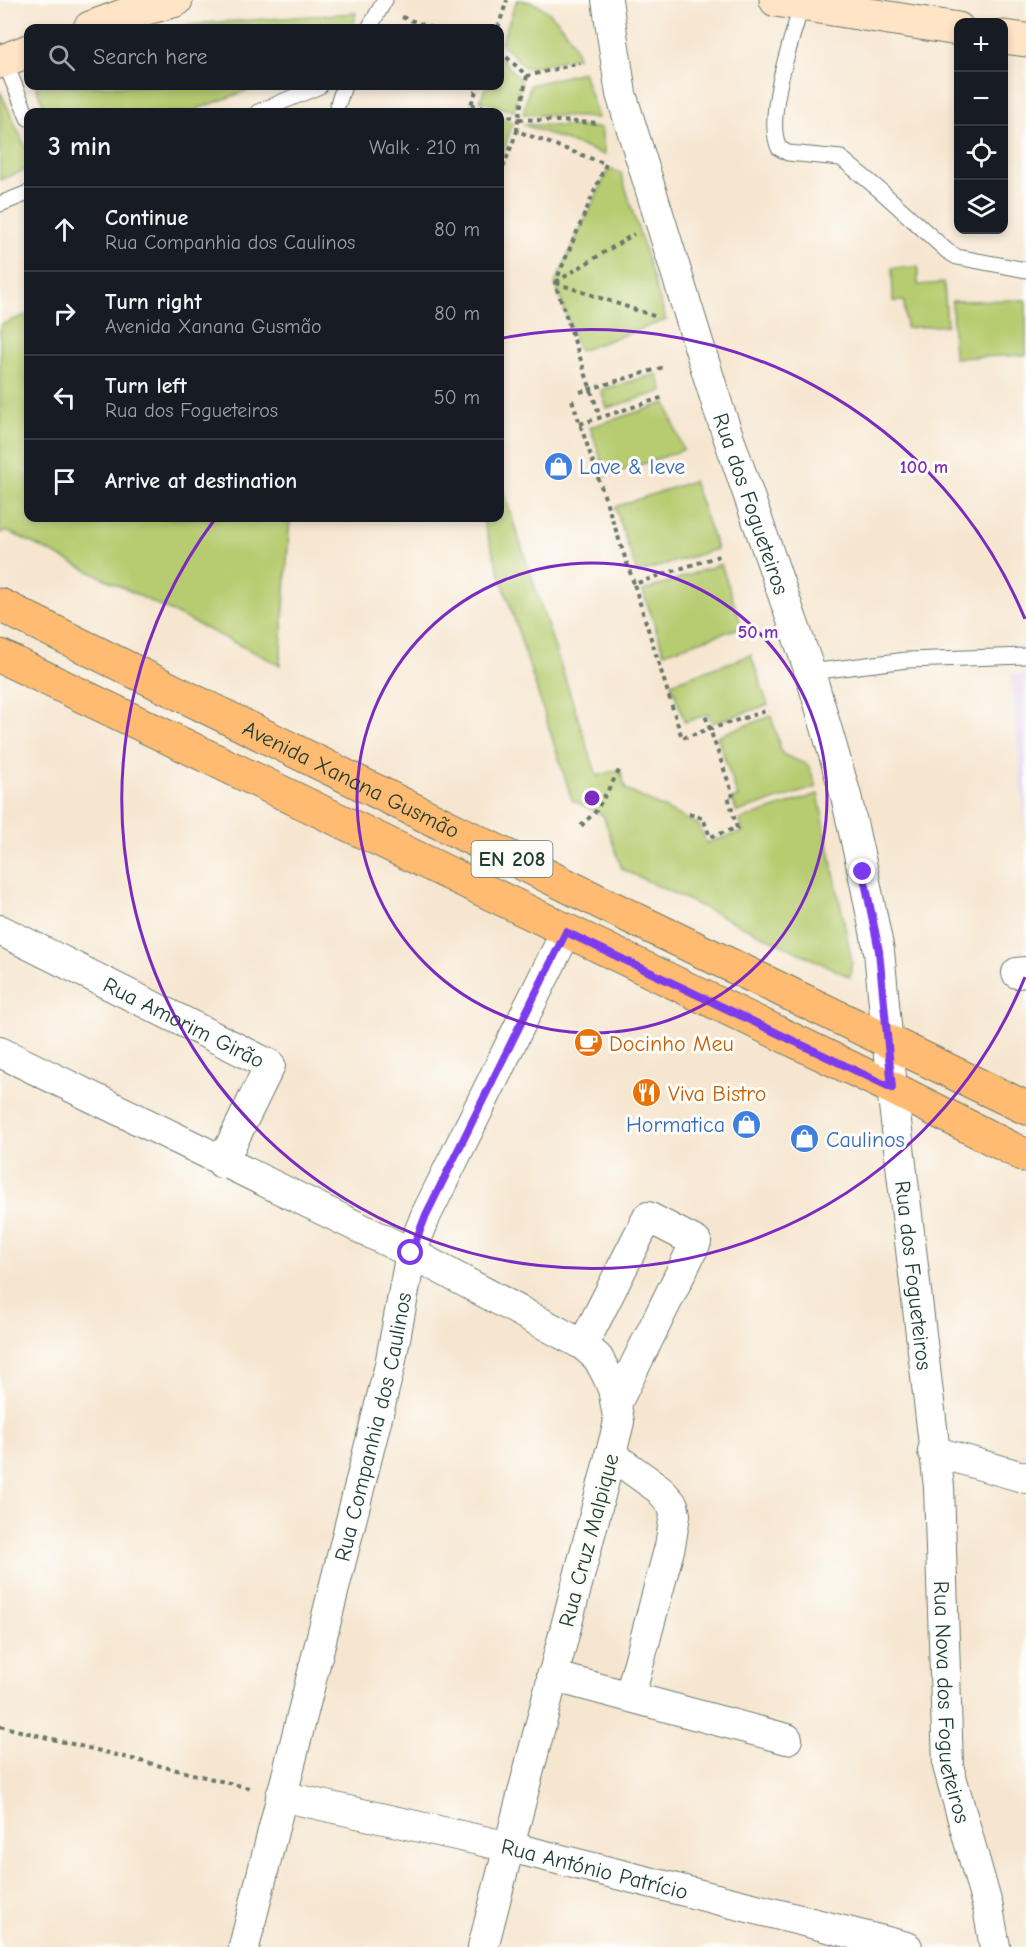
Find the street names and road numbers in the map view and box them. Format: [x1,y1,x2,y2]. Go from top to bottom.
street label: Rua dos Fogueteiros [707,410,794,598]
street label: Avenida Xanana Gusmão [238,715,463,844]
road number: EN 208 [472,841,552,877]
street label: Rua Amorim Girão [99,972,269,1074]
street label: Rua dos Fogueteiros [889,1179,937,1371]
street label: Rua Companhia dos Caulinos [329,1290,417,1564]
street label: Rua Cruz Malpique [553,1451,625,1630]
street label: Rua Nova dos Fogueteiros [928,1580,975,1826]
street label: Rua António Patrício [499,1833,691,1905]

